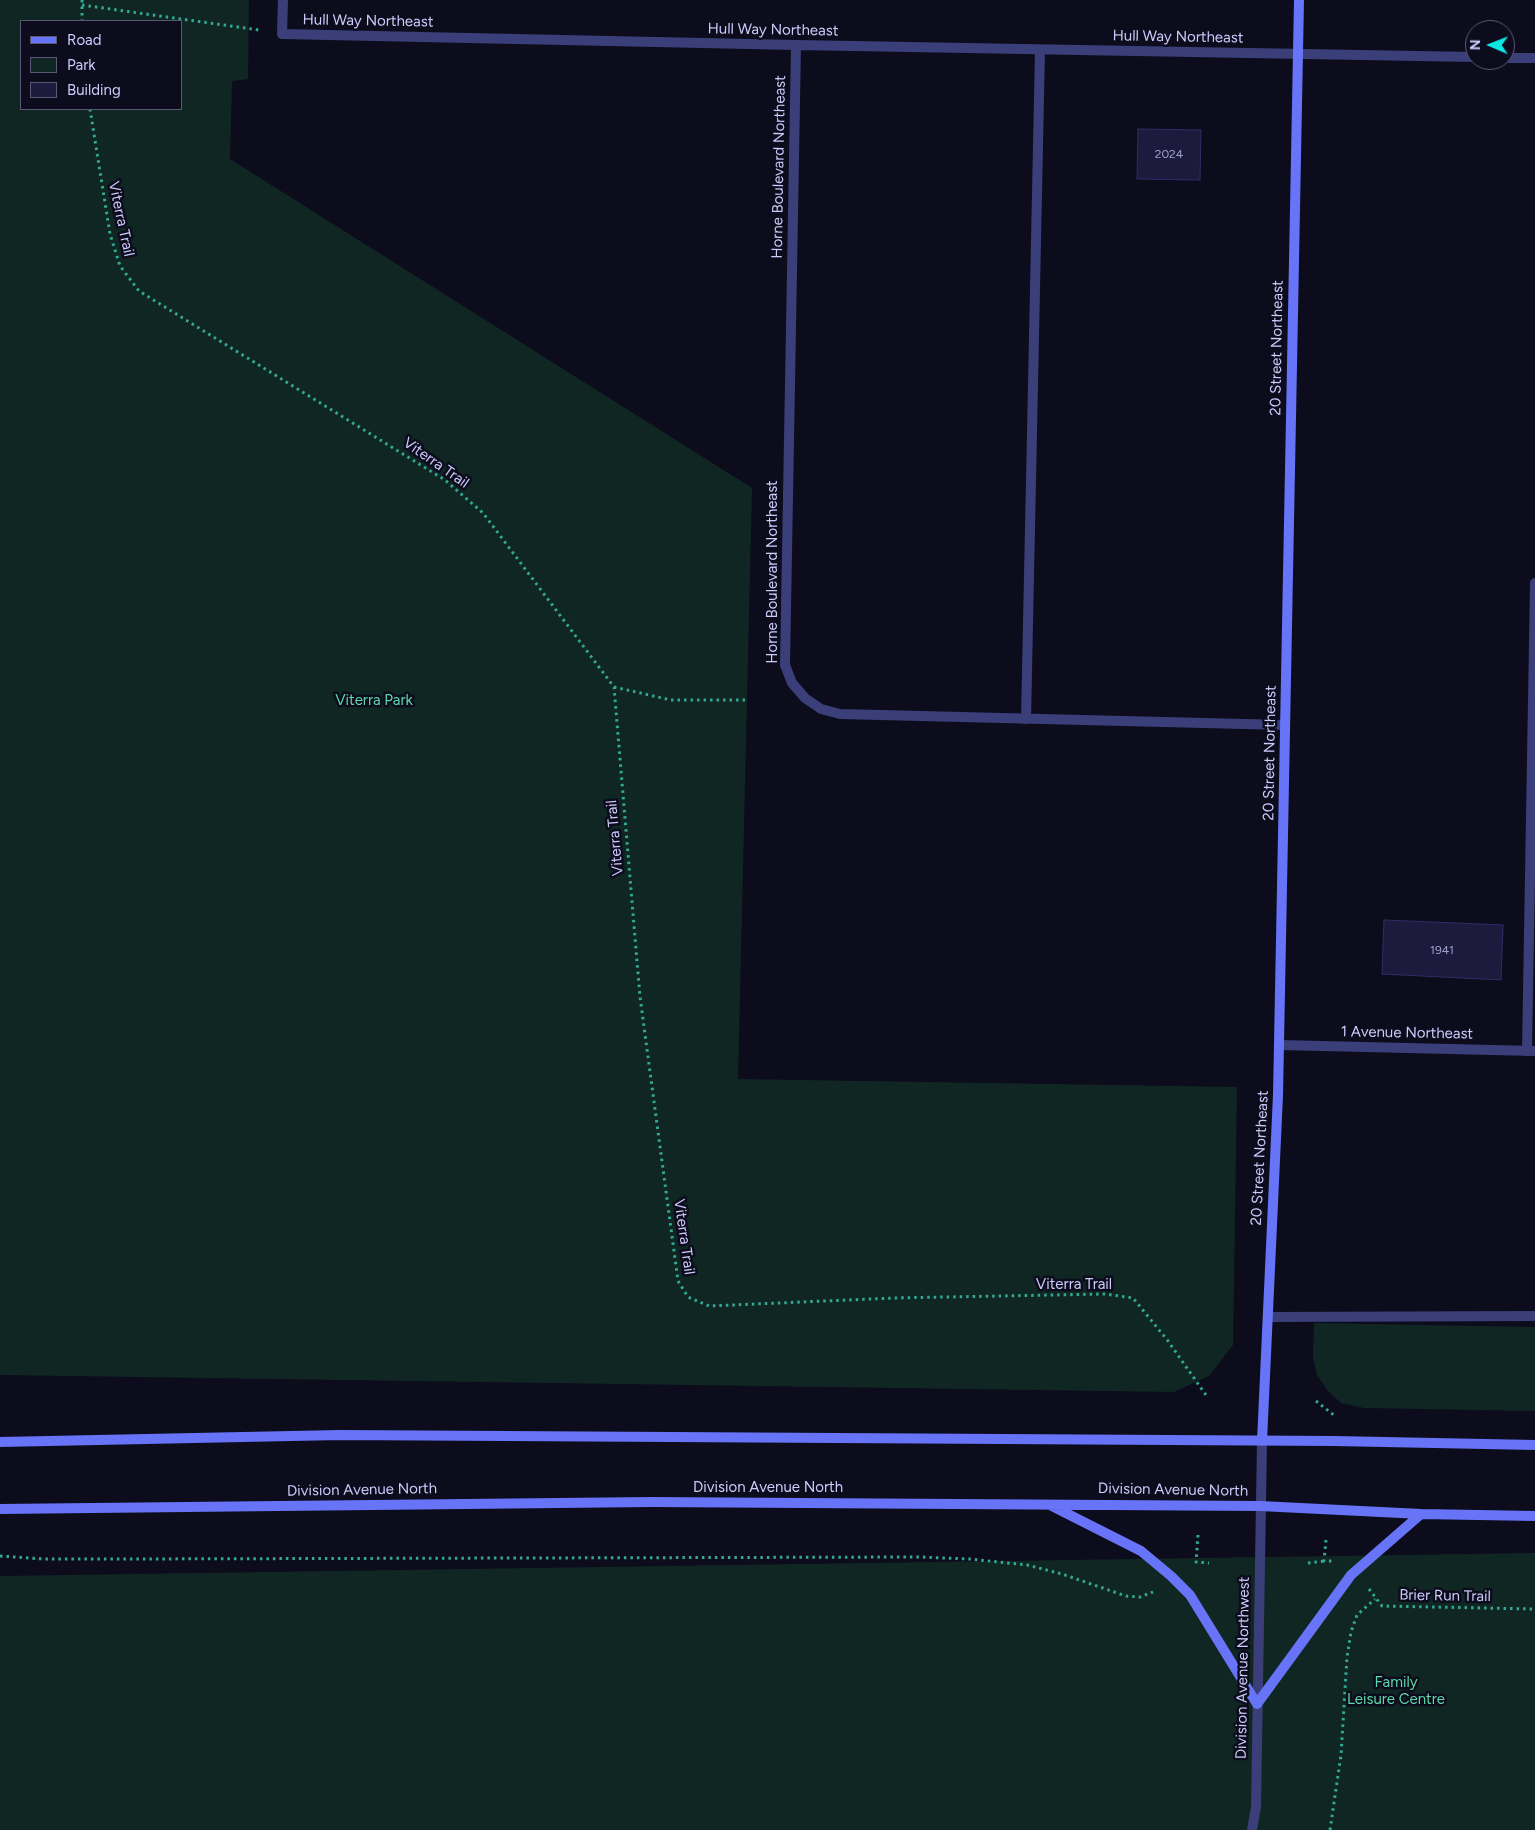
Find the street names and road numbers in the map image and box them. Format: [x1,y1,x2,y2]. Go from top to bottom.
street label: Hull Way Northeast [302,11,434,31]
street label: Hull Way Northeast [707,20,839,40]
street label: Hull Way Northeast [1112,27,1244,47]
street label: Horne Boulevard Northeast [768,75,790,259]
street label: Viterra Trail [104,180,138,258]
street label: 20 Street Northeast [1267,280,1287,416]
street label: Viterra Trail [400,434,472,492]
street label: Horne Boulevard Northeast [764,480,782,664]
street label: 20 Street Northeast [1260,685,1280,821]
street label: Viterra Trail [603,799,627,877]
street label: 1 Avenue Northeast [1341,1023,1473,1043]
street label: 20 Street Northeast [1247,1090,1273,1226]
street label: Viterra Trail [670,1198,698,1276]
street label: Viterra Trail [1036,1276,1112,1294]
street label: Division Avenue North [693,1479,843,1497]
street label: Division Avenue North [287,1480,437,1500]
street label: Division Avenue North [1098,1480,1248,1500]
street label: Division Avenue Northwest [1232,1577,1254,1759]
street label: Brier Run Trail [1399,1586,1491,1606]

